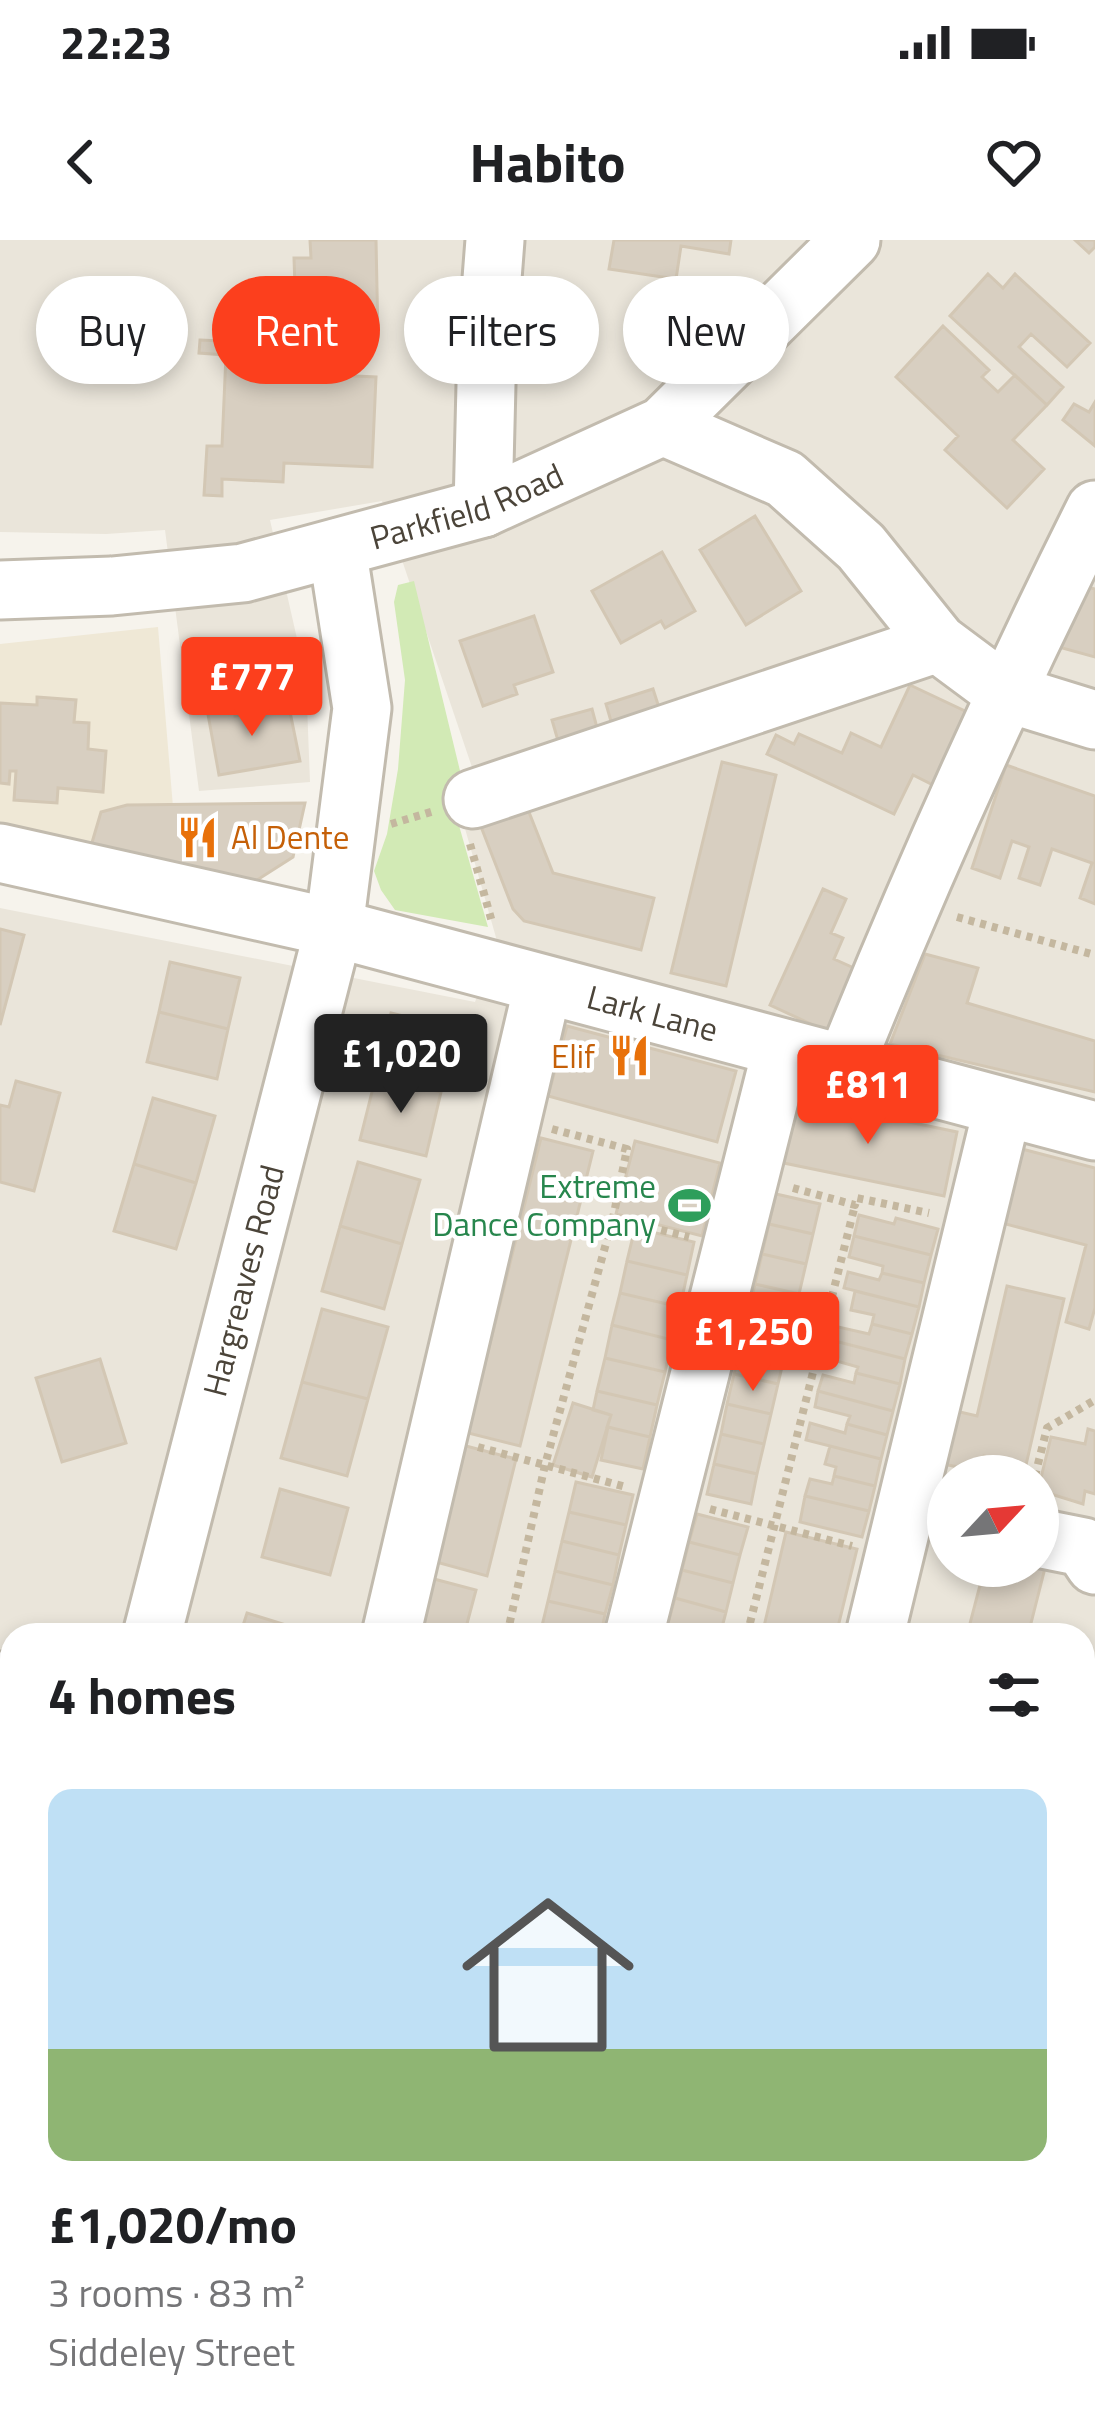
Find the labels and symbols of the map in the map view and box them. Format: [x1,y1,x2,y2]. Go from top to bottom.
street label: Parkfield Road [364,450,571,563]
pin: £777 [181,637,323,739]
place label: Al Dente [231,812,349,862]
restaurant icon: Al Dente [174,814,220,860]
street label: Lark Lane [582,972,724,1054]
pin: £1,020 [303,1014,499,1116]
place label: Elif [551,1031,595,1081]
restaurant icon: Elif [606,1033,652,1079]
pin: £811 [797,1045,939,1147]
street label: Hargreaves Road [189,1159,297,1402]
place label: Extreme Dance Company [432,1161,656,1249]
sports icon: Extreme Dance Company [667,1182,713,1228]
pin: £1,250 [655,1292,851,1394]
north arrow [927,1455,1059,1587]

